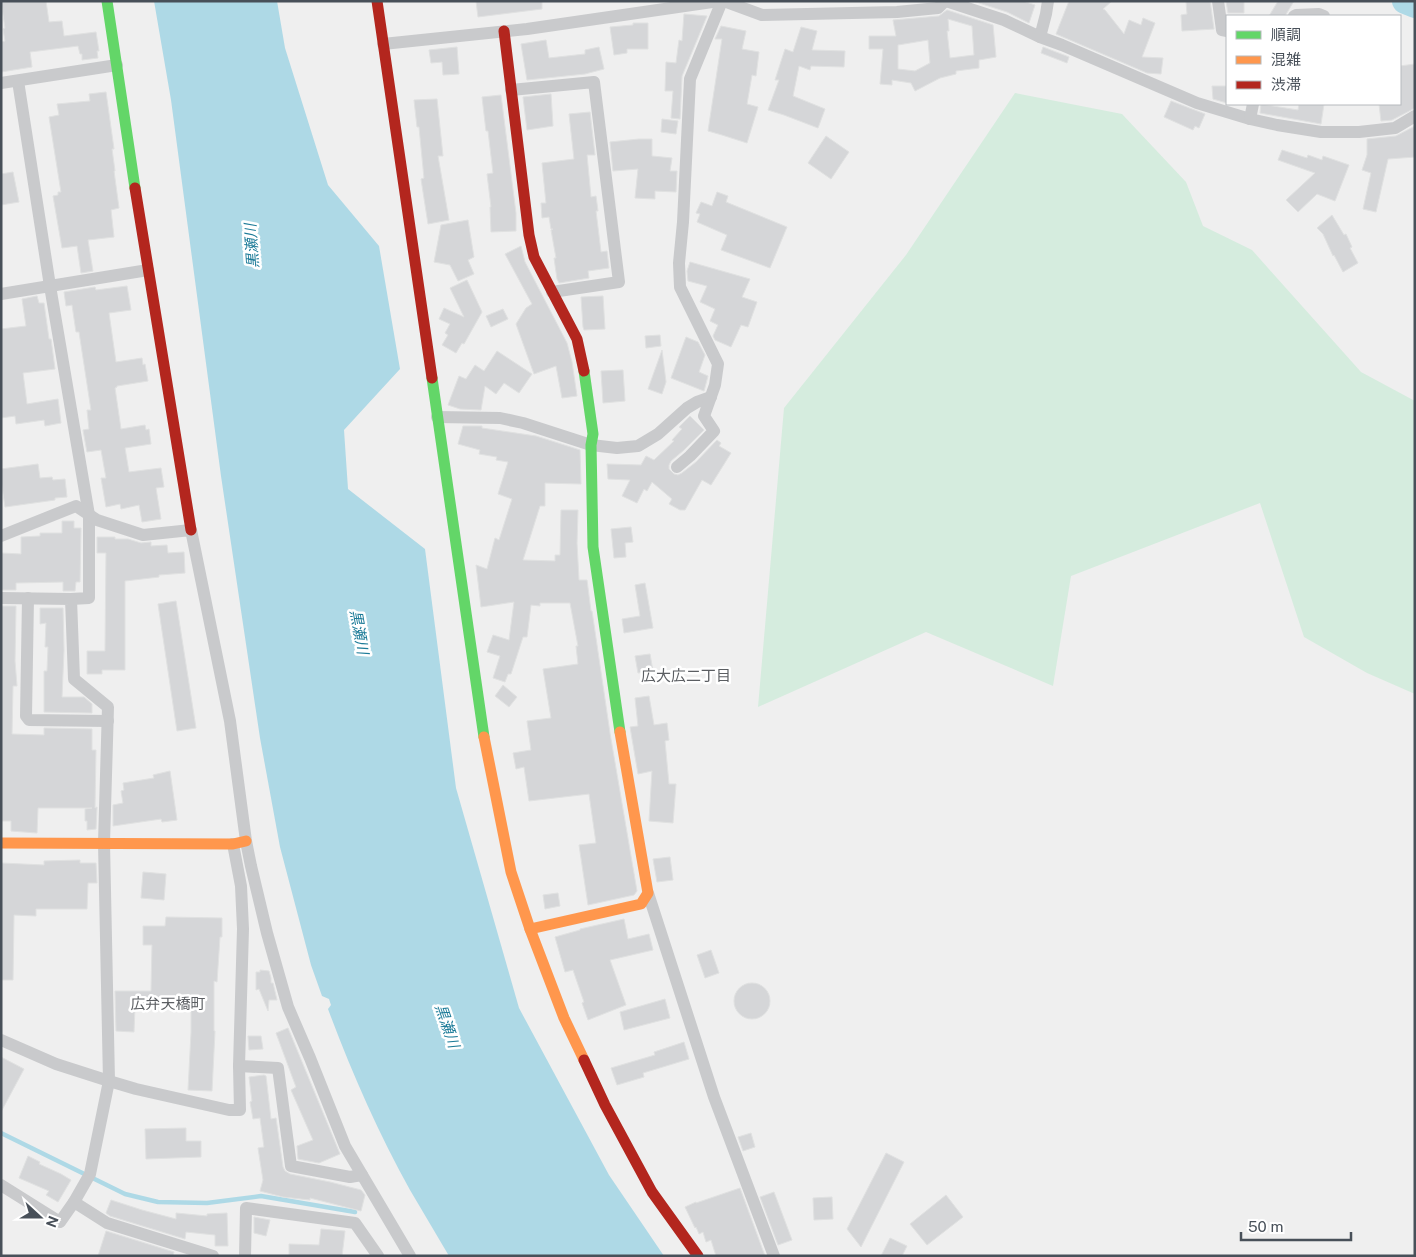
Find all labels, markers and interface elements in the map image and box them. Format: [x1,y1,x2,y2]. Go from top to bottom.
legend [1226,15,1401,105]
text: 順調 [1271,26,1301,43]
text: 混雑 [1271,51,1301,68]
text: 渋滞 [1271,76,1301,93]
water label: 黒瀬川 [241,221,262,269]
water label: 黒瀬川 [347,608,372,658]
district label: 広大広二丁目 [641,667,731,684]
district label: 広弁天橋町 [130,995,206,1012]
water label: 黒瀬川 [432,1002,463,1052]
north arrow [15,1192,65,1242]
scale bar [1241,1210,1351,1242]
text: N [43,1214,62,1230]
text: 50 m [1248,1218,1283,1235]

